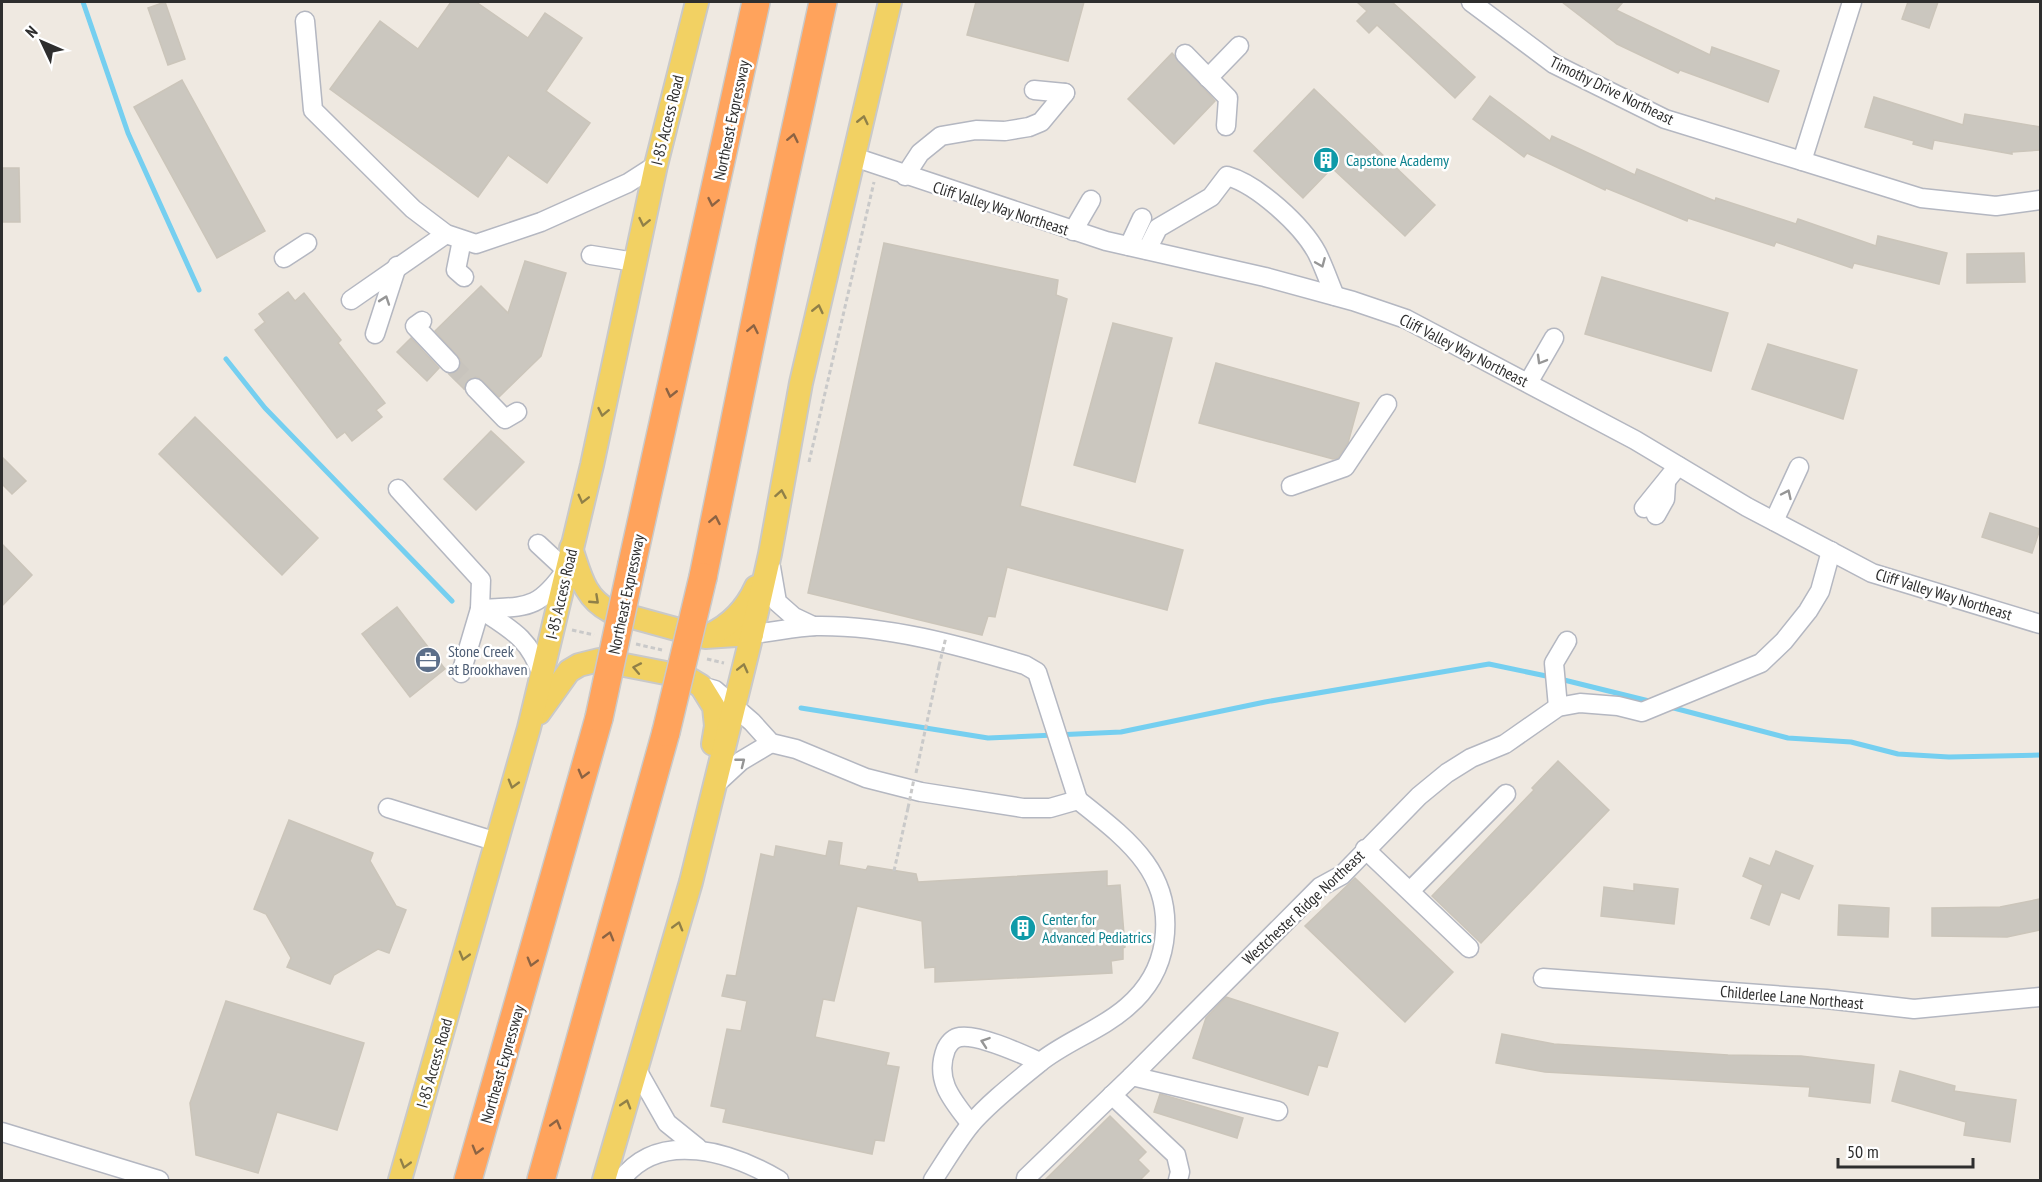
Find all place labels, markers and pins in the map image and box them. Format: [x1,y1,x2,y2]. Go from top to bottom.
building icon: Capstone Academy [1311,145,1341,175]
place label: Capstone Academy [1346,150,1449,170]
place label: Stone Creek at Brookhaven [448,641,527,679]
office icon: Stone Creek at Brookhaven [413,645,443,675]
place label: Center for Advanced Pediatrics [1042,909,1152,947]
building icon: Center for Advanced Pediatrics [1008,913,1038,943]

